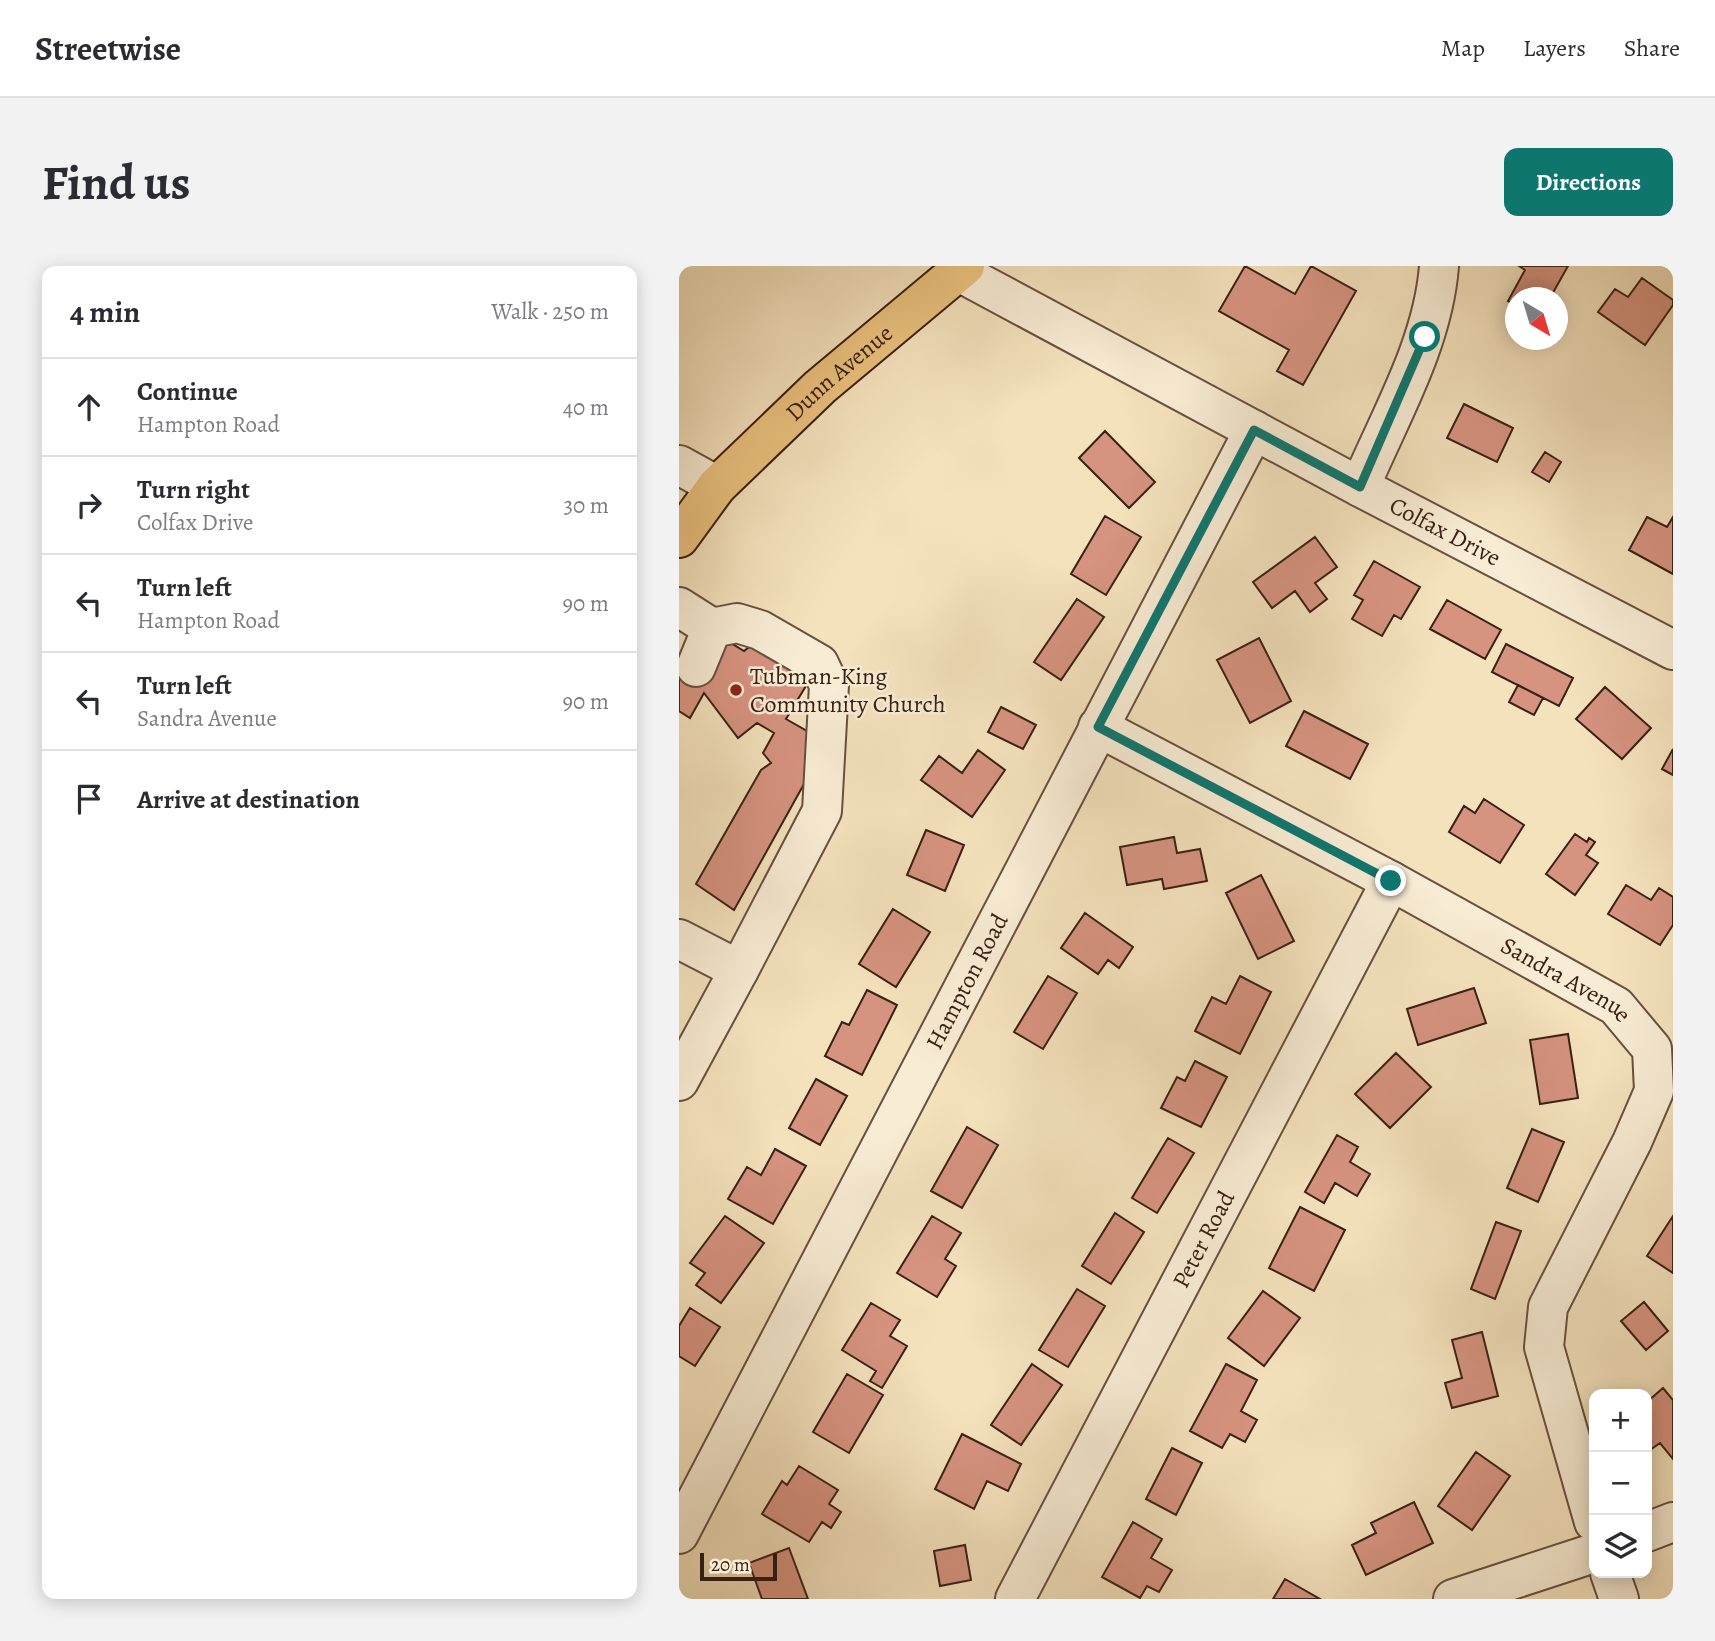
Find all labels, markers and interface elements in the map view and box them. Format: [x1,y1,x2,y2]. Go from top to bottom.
text: Streetwise [35,26,181,71]
text: Map [1441,32,1485,64]
text: Layers [1523,32,1586,64]
text: Share [1624,32,1680,64]
button: Directions [1504,148,1673,216]
text: Find us [42,149,190,216]
north arrow [1505,287,1568,350]
text: 4 min [70,292,140,332]
text: Walk · 250 m [491,296,609,327]
street label: Dunn Avenue [778,317,899,428]
route start [1409,321,1440,352]
text: Continue [137,374,238,409]
icon: ahead [70,388,108,426]
text: 40 m [563,392,609,423]
text: Hampton Road [137,409,280,440]
text: Turn right [137,472,250,507]
icon: right [70,486,108,524]
street label: Colfax Drive [1384,489,1506,574]
text: 30 m [563,490,609,521]
text: Colfax Drive [137,507,253,538]
text: Turn left [137,570,232,605]
icon: left [70,584,108,622]
text: 90 m [563,588,609,619]
text: Hampton Road [137,605,280,636]
place label: Tubman-King Community Church [750,660,946,720]
text: Turn left [137,668,232,703]
icon: left [70,682,108,720]
marker: Tubman-King Community Church [728,682,744,698]
text: 90 m [563,686,609,717]
text: Sandra Avenue [137,703,277,734]
icon: arrive [70,780,108,818]
text: Arrive at destination [137,782,360,817]
route end [1375,865,1406,896]
street label: Hampton Road [918,908,1015,1055]
street label: Sandra Avenue [1495,929,1639,1029]
street label: Peter Road [1165,1185,1242,1294]
map controls [1589,1389,1652,1578]
button: + [1589,1389,1652,1452]
button: − [1589,1452,1652,1515]
button: layers [1589,1515,1652,1578]
scale bar [700,1550,777,1582]
text: 20 m [711,1552,750,1578]

